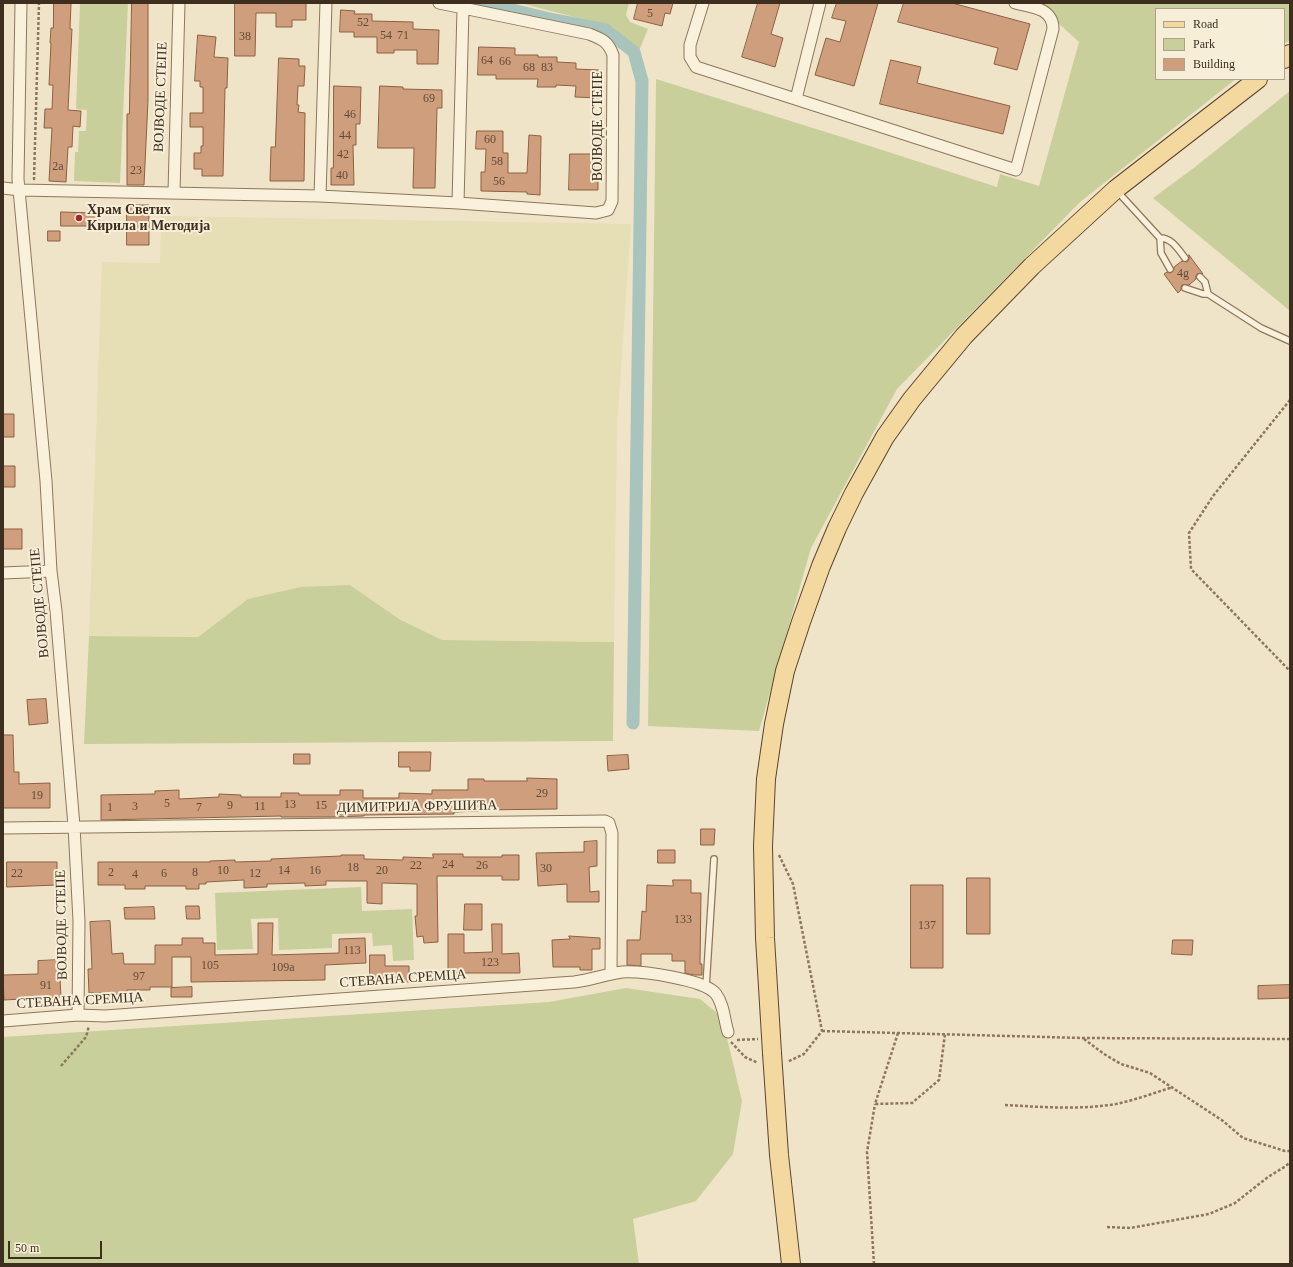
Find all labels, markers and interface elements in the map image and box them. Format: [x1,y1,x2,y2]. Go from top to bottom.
house number: 5 [647,7,653,21]
legend [1155,8,1285,80]
house number: 52 [357,16,369,30]
text: Road [1193,17,1218,31]
house number: 54 [380,29,392,43]
house number: 71 [397,29,409,43]
house number: 38 [239,30,251,44]
text: Park [1193,37,1215,51]
street label: ВОЈВОДЕ СТЕПЕ [151,42,171,152]
house number: 64 [481,54,493,68]
house number: 66 [499,55,511,69]
text: Building [1193,57,1235,71]
house number: 68 [523,61,535,75]
house number: 83 [541,61,553,75]
street label: ВОЈВОДЕ СТЕПЕ [590,71,606,181]
house number: 69 [423,92,435,106]
house number: 46 [344,108,356,122]
house number: 44 [339,129,351,143]
house number: 60 [484,133,496,147]
house number: 42 [337,148,349,162]
house number: 58 [491,155,503,169]
house number: 2a [52,160,64,174]
house number: 23 [130,164,142,178]
house number: 40 [336,169,348,183]
house number: 56 [493,175,505,189]
place label: Храм Светих Кирила и Методија [87,202,210,234]
marker: Храм Светих Кирила и Методија [74,213,84,223]
house number: 4g [1177,267,1189,281]
street label: ВОЈВОДЕ СТЕПЕ [27,547,53,659]
house number: 29 [536,787,548,801]
house number: 19 [31,789,43,803]
house number: 5 [164,797,170,811]
street label: ДИМИТРИЈА ФРУШИЋА [336,797,498,817]
house number: 13 [284,798,296,812]
house number: 9 [227,799,233,813]
house number: 15 [315,799,327,813]
house number: 3 [132,800,138,814]
house number: 11 [254,800,266,814]
house number: 1 [107,801,113,815]
house number: 7 [196,801,202,815]
house number: 24 [442,858,454,872]
house number: 22 [410,859,422,873]
house number: 26 [476,859,488,873]
house number: 18 [347,861,359,875]
house number: 30 [540,862,552,876]
house number: 10 [217,864,229,878]
house number: 14 [278,864,290,878]
house number: 16 [309,864,321,878]
house number: 20 [376,864,388,878]
house number: 2 [108,866,114,880]
house number: 8 [192,866,198,880]
house number: 22 [11,867,23,881]
house number: 6 [161,867,167,881]
house number: 12 [249,867,261,881]
house number: 4 [132,868,138,882]
street label: ВОЈВОДЕ СТЕПЕ [53,870,71,980]
house number: 133 [674,913,692,927]
house number: 137 [918,919,936,933]
house number: 113 [343,944,361,958]
house number: 123 [481,956,499,970]
house number: 105 [201,959,219,973]
house number: 109a [271,961,295,975]
street label: СТЕВАНА СРЕМЦА [339,966,467,992]
house number: 97 [133,970,145,984]
house number: 91 [40,979,52,993]
street label: СТЕВАНА СРЕМЦА [16,989,144,1013]
scale bar [10,1233,104,1259]
text: 50 m [15,1241,39,1255]

